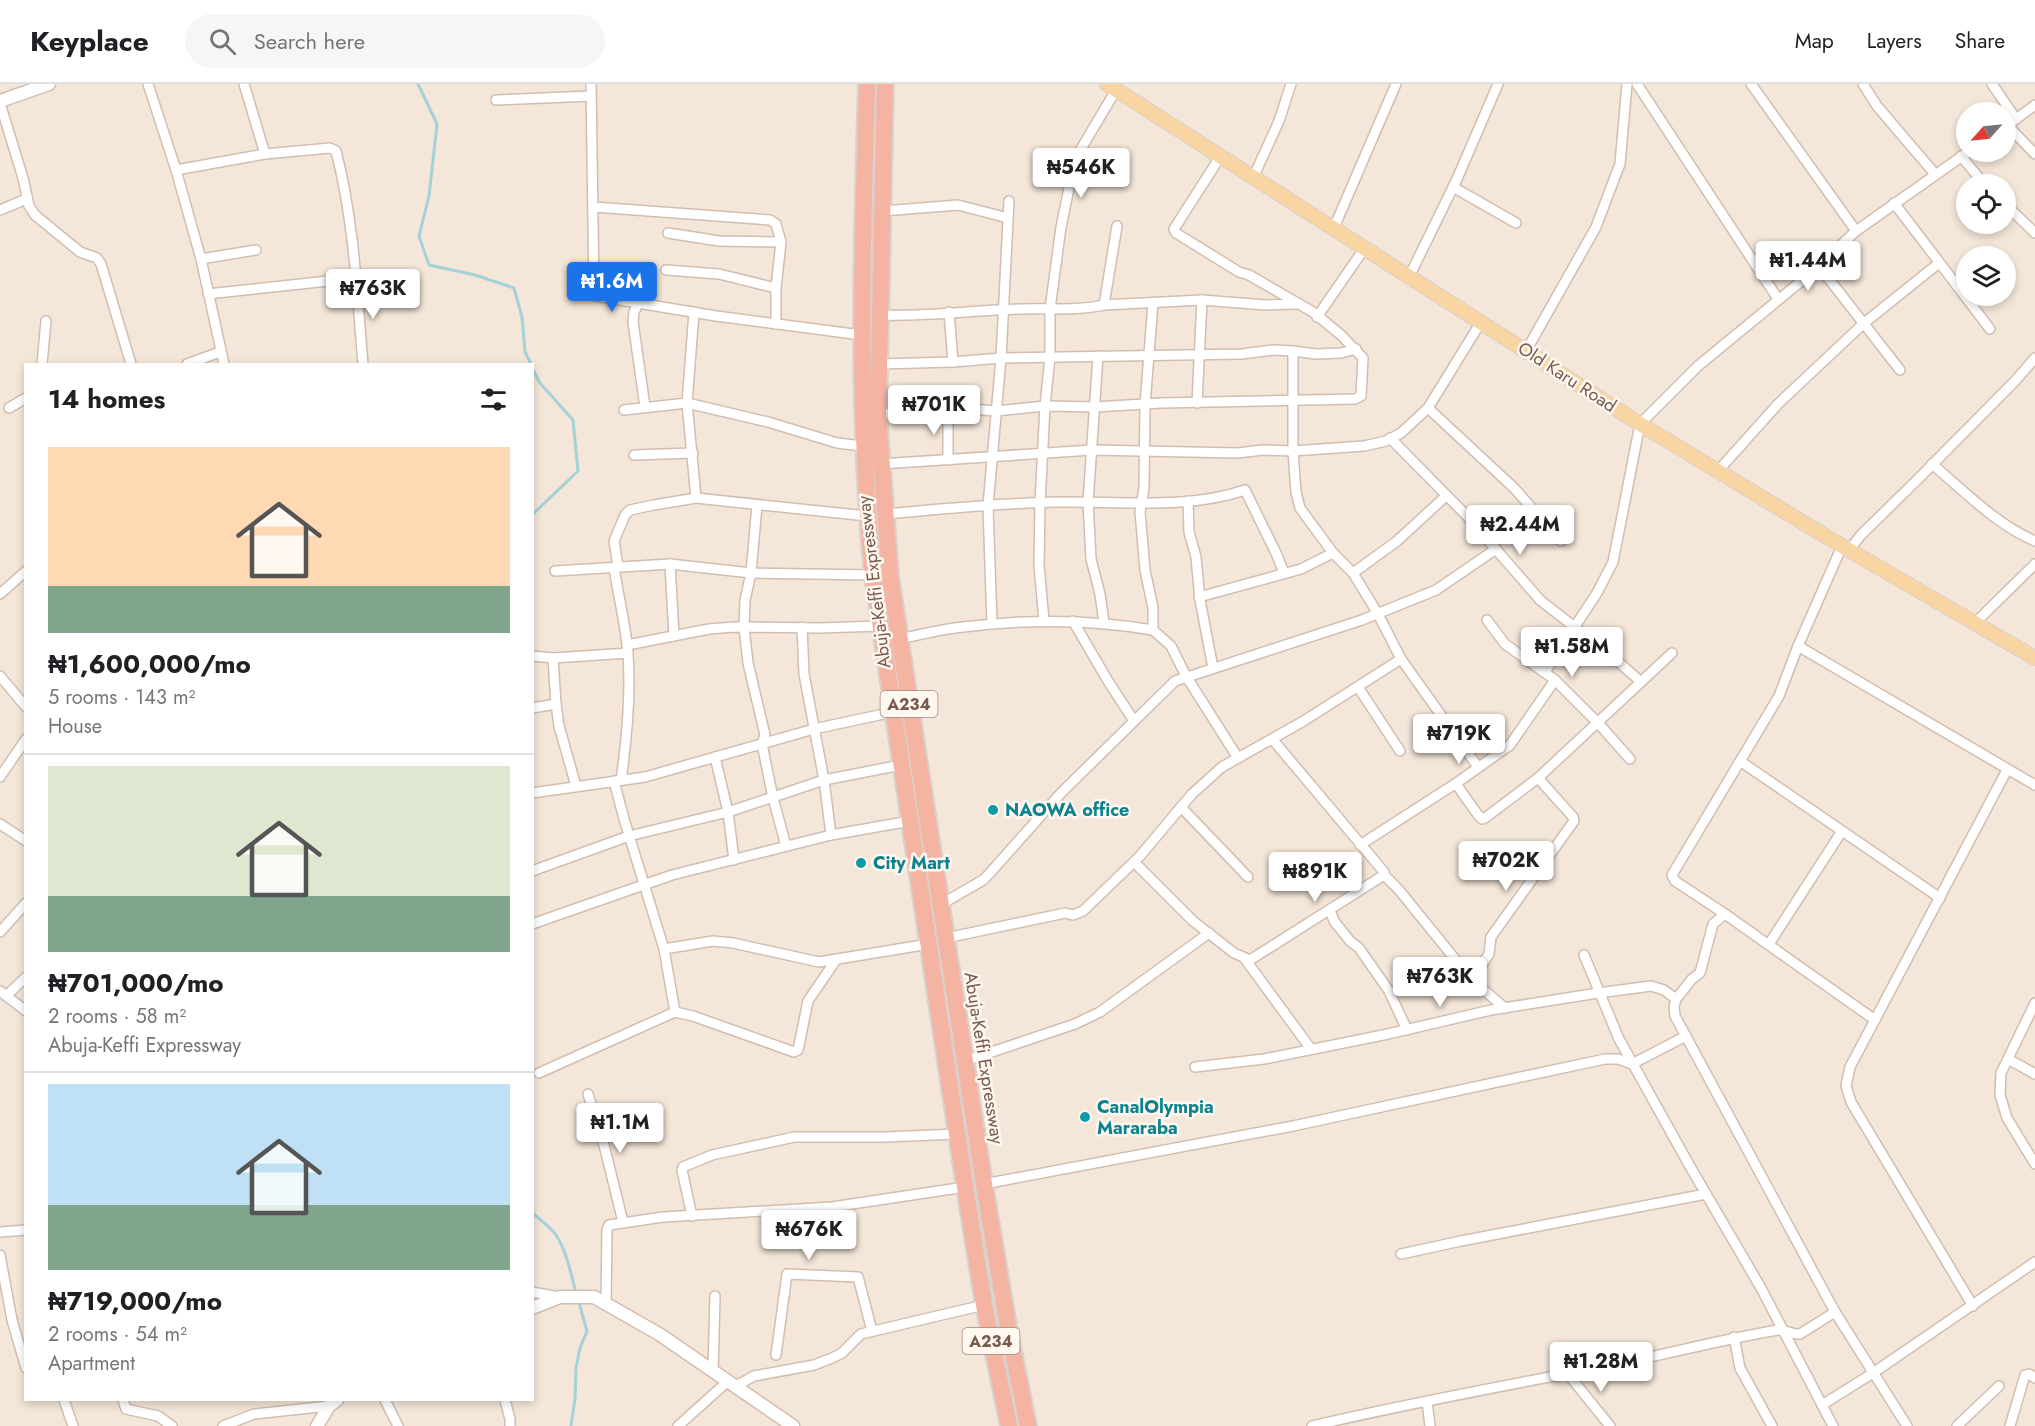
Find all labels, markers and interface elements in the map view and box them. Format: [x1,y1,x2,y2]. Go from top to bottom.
search box [185,14,605,68]
text: Keyplace [30,21,149,62]
icon: search [206,25,239,58]
text: Search here [254,25,365,57]
text: Map [1795,26,1834,56]
text: Layers [1867,26,1922,56]
text: Share [1955,26,2005,56]
north arrow [1956,102,2016,162]
map controls [1956,102,2016,306]
pin: ₦546K [1039,148,1123,199]
text: ₦546K [1047,153,1115,182]
button: locate [1956,174,2016,234]
pin: ₦1.44M [1759,241,1857,292]
text: ₦1.44M [1770,246,1846,275]
button: layers [1956,246,2016,306]
pin: ₦1.6M [570,262,654,313]
text: ₦1.6M [581,267,643,296]
pin: ₦763K [331,269,415,320]
text: ₦763K [340,274,406,303]
street label: Old Karu Road [1513,335,1621,419]
text: 14 homes [48,380,165,418]
icon: filters [477,383,510,416]
pin: ₦701K [892,385,976,436]
text: ₦701K [902,390,966,419]
icon: home [225,486,333,594]
street label: Abuja-Keffi Expressway [850,494,897,670]
pin: ₦2.44M [1471,505,1569,556]
text: ₦2.44M [1480,510,1560,539]
pin: ₦1.58M [1523,627,1621,678]
text: ₦1.58M [1535,632,1609,661]
text: ₦1,600,000/mo [48,645,251,683]
text: 5 rooms · 143 m² [48,683,195,712]
road number: A234 [880,691,938,717]
text: House [48,712,102,741]
pin: ₦719K [1417,714,1501,765]
text: ₦719K [1427,719,1491,748]
place label: NAOWA office [1005,797,1129,823]
marker: NAOWA office [986,803,1000,817]
icon: home [225,805,333,913]
pin: ₦702K [1464,841,1548,892]
text: ₦702K [1473,846,1539,875]
place label: City Mart [873,850,950,876]
pin: ₦891K [1273,852,1357,903]
marker: City Mart [854,856,868,870]
text: ₦891K [1283,857,1347,886]
pin: ₦763K [1398,957,1482,1008]
text: ₦763K [1407,962,1473,991]
text: ₦701,000/mo [48,964,224,1002]
street label: Abuja-Keffi Expressway [958,970,1010,1146]
text: 2 rooms · 58 m² [48,1002,186,1031]
text: Abuja-Keffi Expressway [48,1031,241,1060]
place label: CanalOlympia Mararaba [1097,1094,1214,1141]
pin: ₦1.1M [578,1103,662,1154]
text: ₦1.1M [590,1108,650,1137]
marker: CanalOlympia Mararaba [1078,1110,1092,1124]
icon: home [225,1123,333,1231]
pin: ₦676K [767,1210,851,1261]
text: ₦676K [775,1215,843,1244]
text: ₦719,000/mo [48,1282,222,1320]
text: 2 rooms · 54 m² [48,1320,187,1349]
road number: A234 [962,1328,1020,1354]
pin: ₦1.28M [1552,1342,1650,1393]
text: ₦1.28M [1564,1347,1638,1376]
text: Apartment [48,1349,135,1378]

